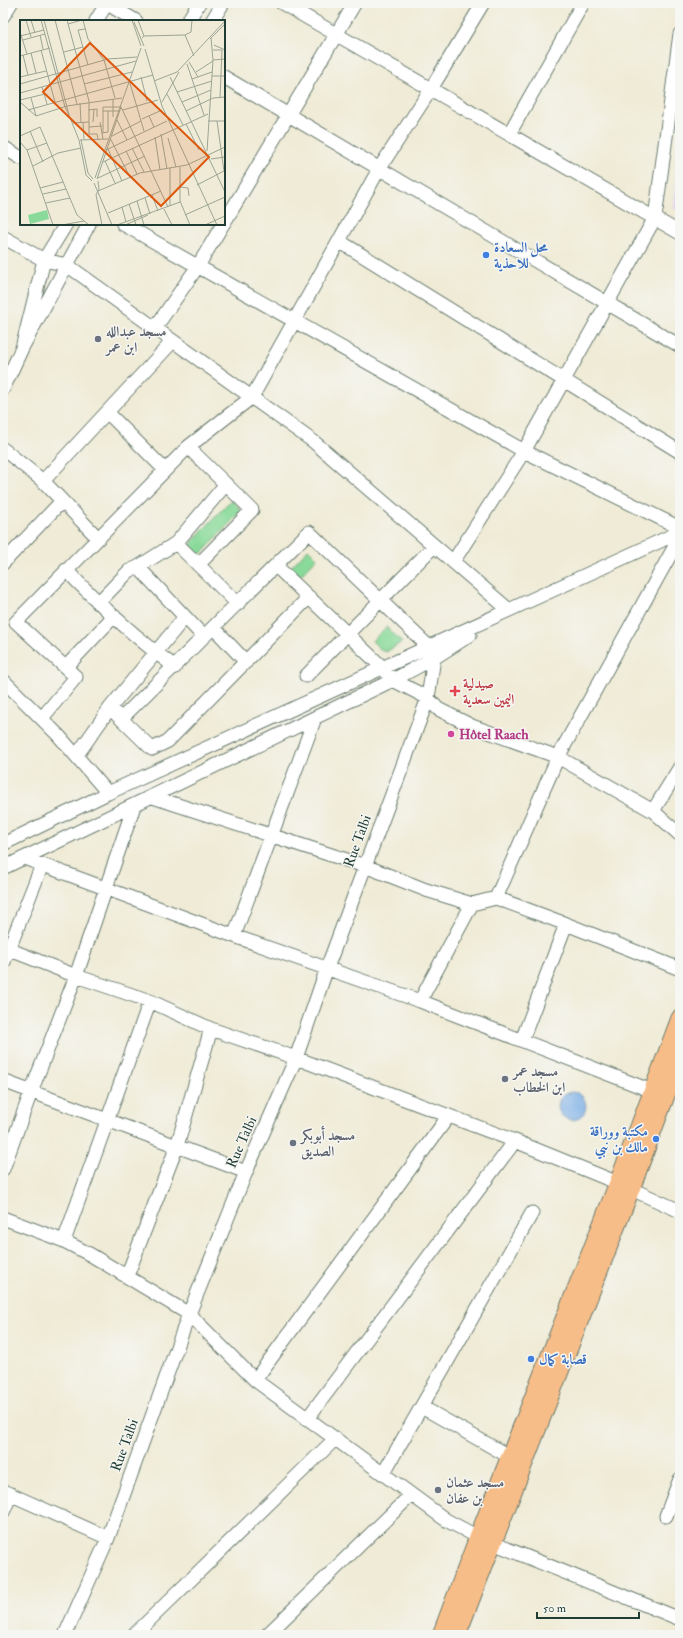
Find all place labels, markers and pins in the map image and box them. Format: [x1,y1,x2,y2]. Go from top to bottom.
place label: محل السعادة للاحذية [494,239,548,272]
marker: محل السعادة للاحذية [481,250,491,260]
place label: مسجد عبدالله ابن عمر [104,323,166,357]
marker: مسجد عبدالله ابن عمر [93,334,103,344]
place label: صيدلية اليمين سعدية [463,675,514,708]
marker: صيدلية اليمين سعدية [450,686,460,696]
place label: Hôtel Raach [459,726,529,743]
marker: Hôtel Raach [446,729,456,739]
place label: مسجد عمر ابن الخطاب [511,1063,565,1096]
marker: مسجد عمر ابن الخطاب [500,1074,510,1084]
place label: مكتبة ووراقة مالك بن نبي [590,1123,648,1160]
place label: مسجد أبوبكر الصديق [299,1125,355,1160]
marker: مكتبة ووراقة مالك بن نبي [651,1134,661,1144]
marker: مسجد أبوبكر الصديق [288,1138,298,1148]
place label: قصابة كمال [539,1351,587,1368]
marker: قصابة كمال [526,1354,536,1364]
place label: مسجد عثمان بن عفان [446,1474,504,1507]
marker: مسجد عثمان بن عفان [433,1485,443,1495]

